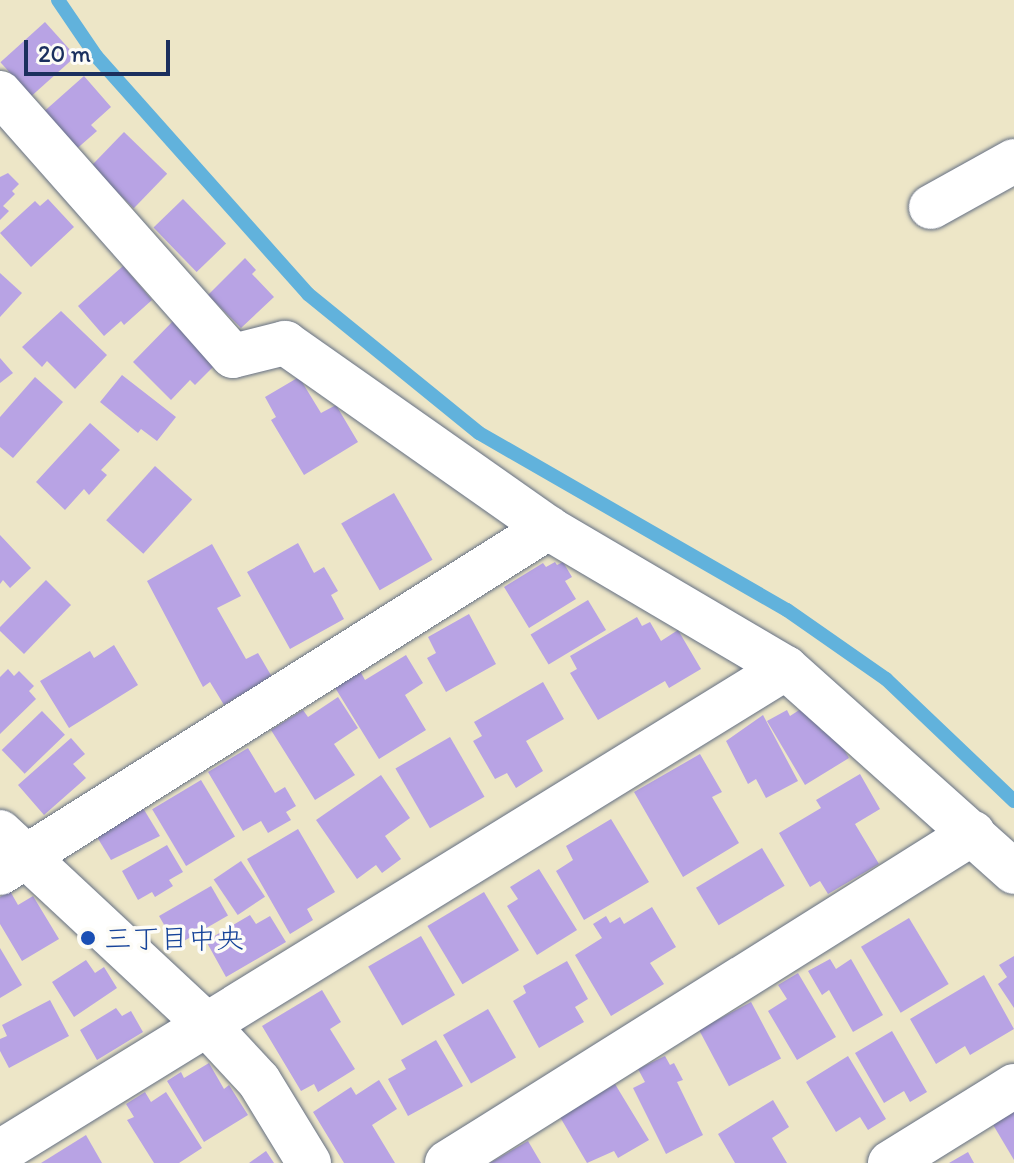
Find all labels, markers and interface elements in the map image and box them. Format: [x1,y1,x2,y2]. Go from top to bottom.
scale bar [28,24,174,74]
text: 20 m [38,39,91,68]
place label: 三丁目中央 [104,921,244,955]
marker: 三丁目中央 [79,929,97,947]

